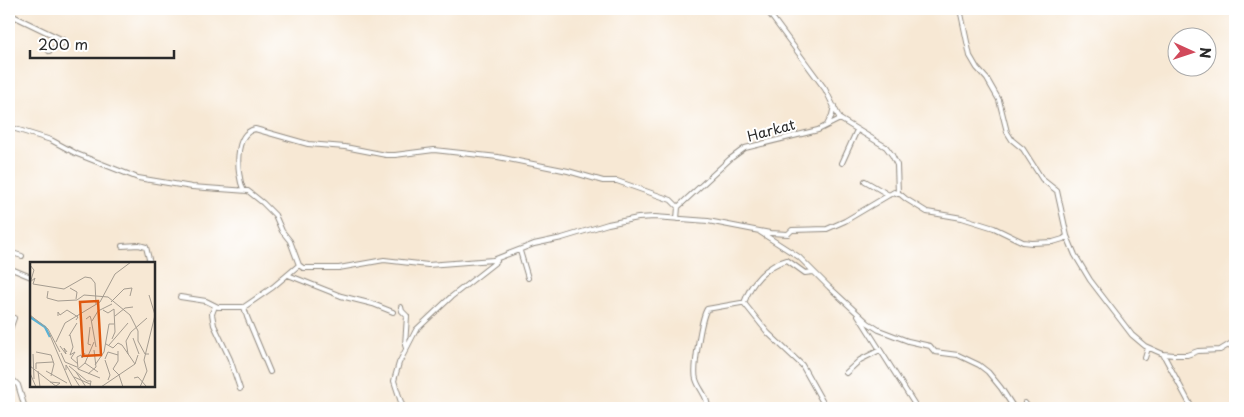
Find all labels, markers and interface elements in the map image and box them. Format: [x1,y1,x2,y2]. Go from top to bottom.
scale bar [30,28,174,60]
north arrow [1166,28,1216,78]
text: 200 m [38,32,88,55]
text: N [1195,47,1216,59]
street label: Harkat [745,113,798,146]
inset map [30,262,155,387]

